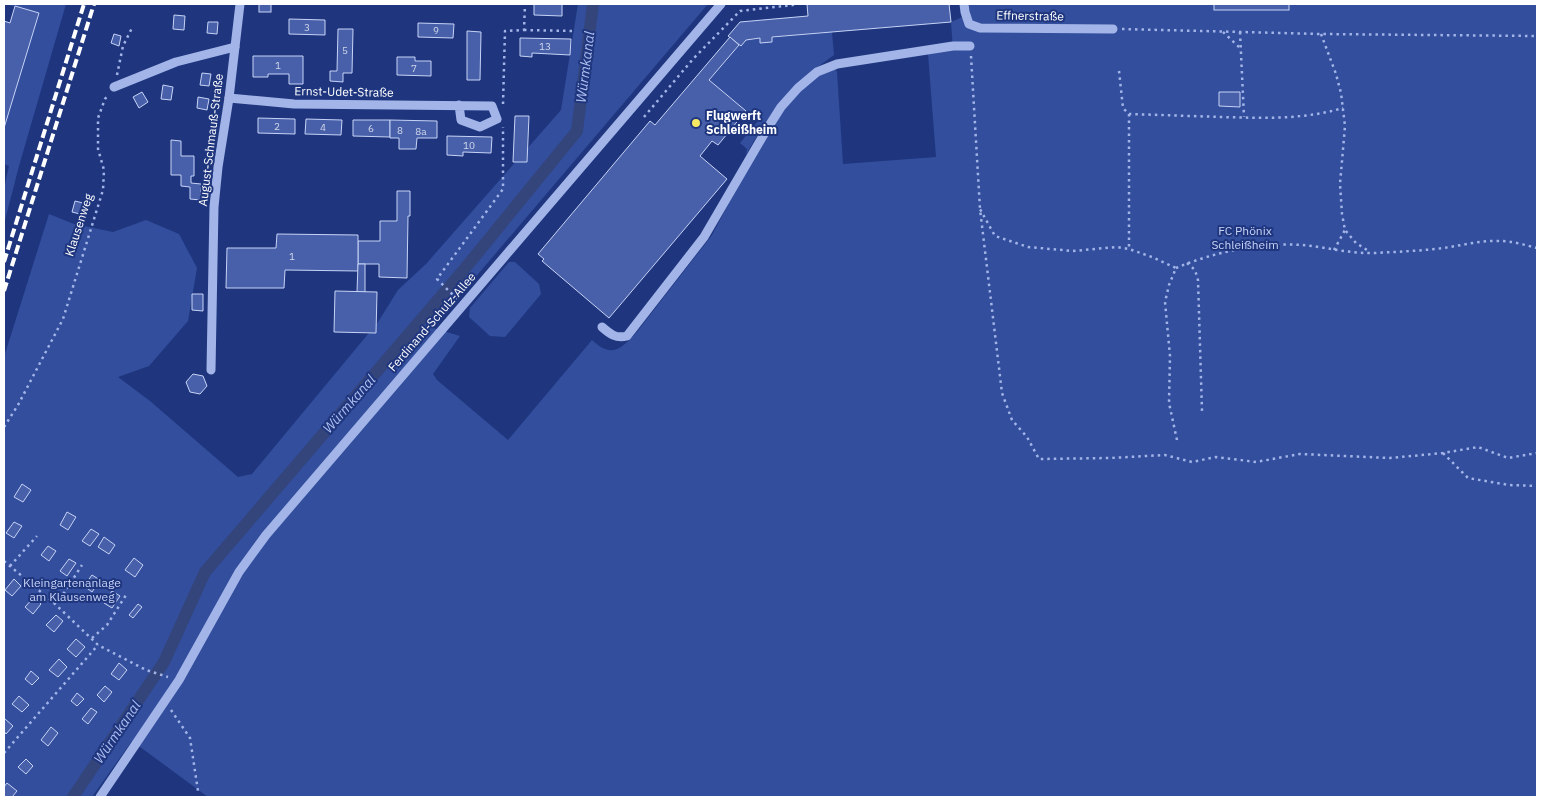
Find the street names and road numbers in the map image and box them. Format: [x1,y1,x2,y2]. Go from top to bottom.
street label: Effnerstraße [996,7,1064,24]
street label: August-Schmauß-Straße [195,72,226,207]
street label: Ernst-Udet-Straße [294,83,394,100]
street label: Klausenweg [61,191,96,258]
street label: Ferdinand-Schulz-Allee [385,269,479,374]

